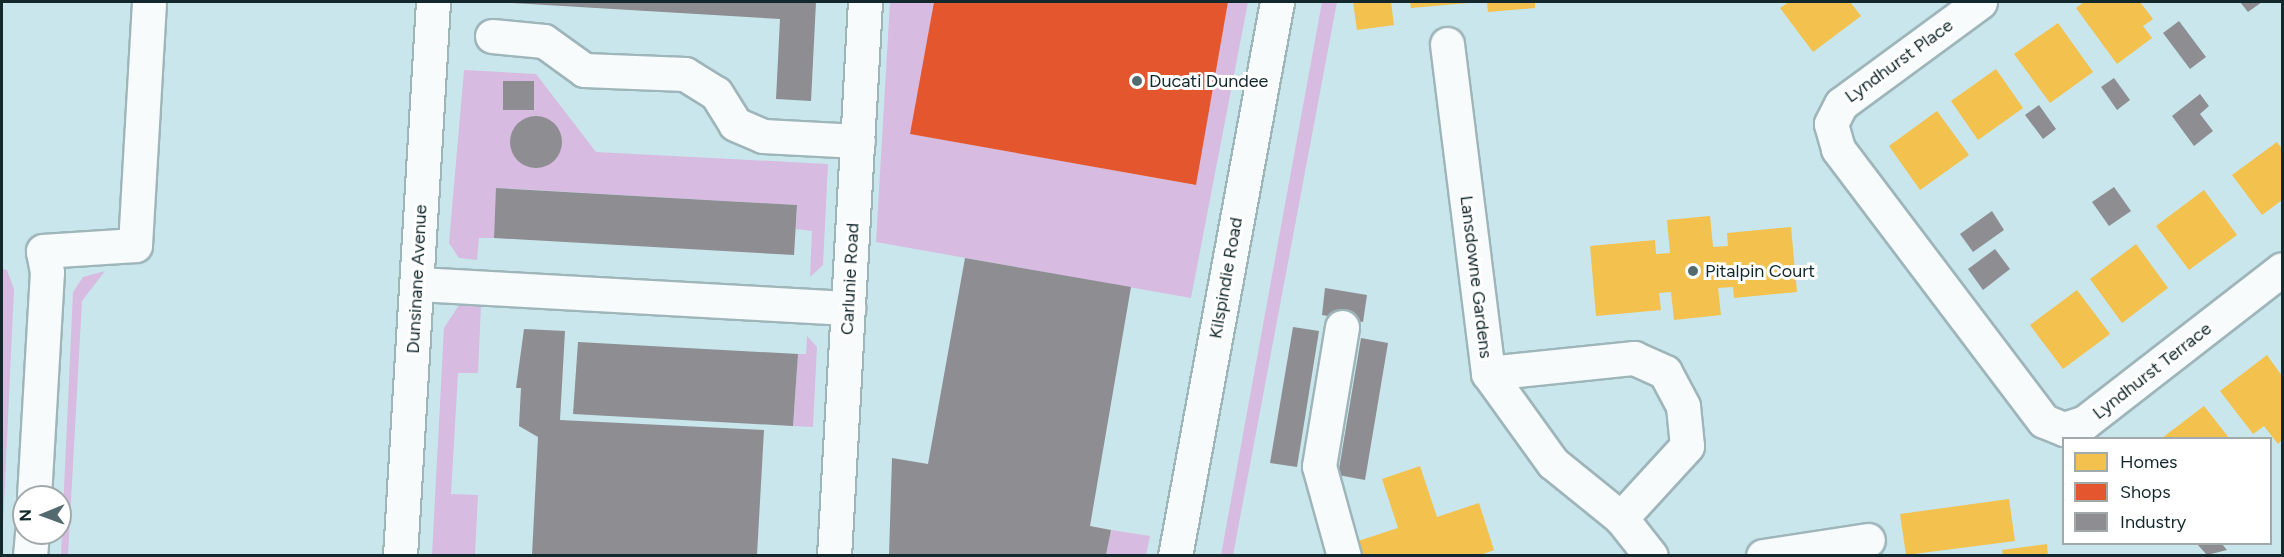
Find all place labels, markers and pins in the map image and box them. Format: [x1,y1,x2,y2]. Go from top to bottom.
place label: Ducati Dundee [1149,70,1268,92]
marker: Ducati Dundee [1130,74,1144,88]
place label: Pitalpin Court [1705,260,1815,282]
marker: Pitalpin Court [1686,264,1700,278]

